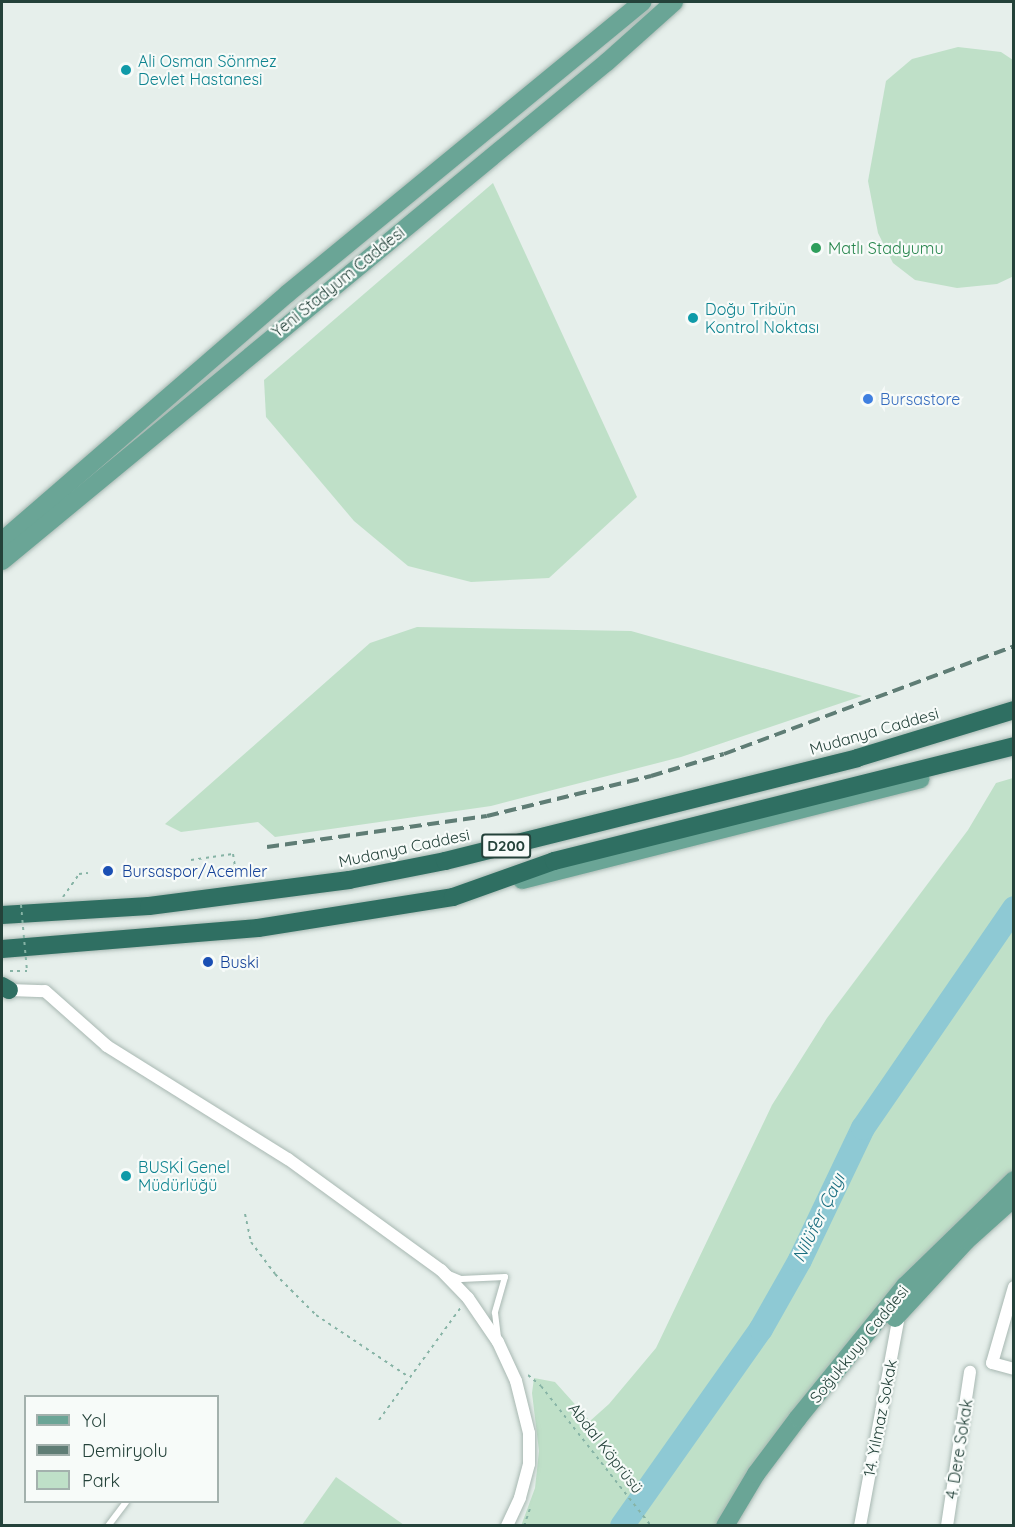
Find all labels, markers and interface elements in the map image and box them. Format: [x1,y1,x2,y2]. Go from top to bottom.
place label: Ali Osman Sönmez Devlet Hastanesi [138,51,277,89]
marker: Ali Osman Sönmez Devlet Hastanesi [119,63,133,77]
street label: Yeni Stadyum Caddesi [268,223,408,341]
place label: Matlı Stadyumu [828,238,944,258]
marker: Matlı Stadyumu [809,241,823,255]
place label: Doğu Tribün Kontrol Noktası [705,299,819,337]
marker: Doğu Tribün Kontrol Noktası [686,311,700,325]
place label: Bursastore [880,389,960,409]
marker: Bursastore [861,392,875,406]
street label: Mudanya Caddesi [807,703,941,759]
street label: Mudanya Caddesi [337,825,471,871]
road number: D200 [480,834,532,858]
place label: Bursaspor/Acemler [122,861,267,881]
marker: Bursaspor/Acemler [99,862,117,880]
place label: Buski [220,952,259,972]
marker: Buski [201,955,215,969]
place label: BUSKİ Genel Müdürlüğü [138,1157,230,1195]
marker: BUSKİ Genel Müdürlüğü [119,1169,133,1183]
water label: Nilüfer Çayı [788,1170,850,1266]
street label: Soğukkuyu Caddesi [806,1281,912,1407]
street label: 14. Yılmaz Sokak [859,1358,901,1478]
legend [24,1395,219,1503]
street label: 4. Dere Sokak [942,1398,976,1500]
street label: Abdal Köprüsü [565,1399,647,1497]
text: Yol [82,1409,106,1432]
text: Demiryolu [82,1439,168,1462]
text: Park [82,1469,120,1492]

